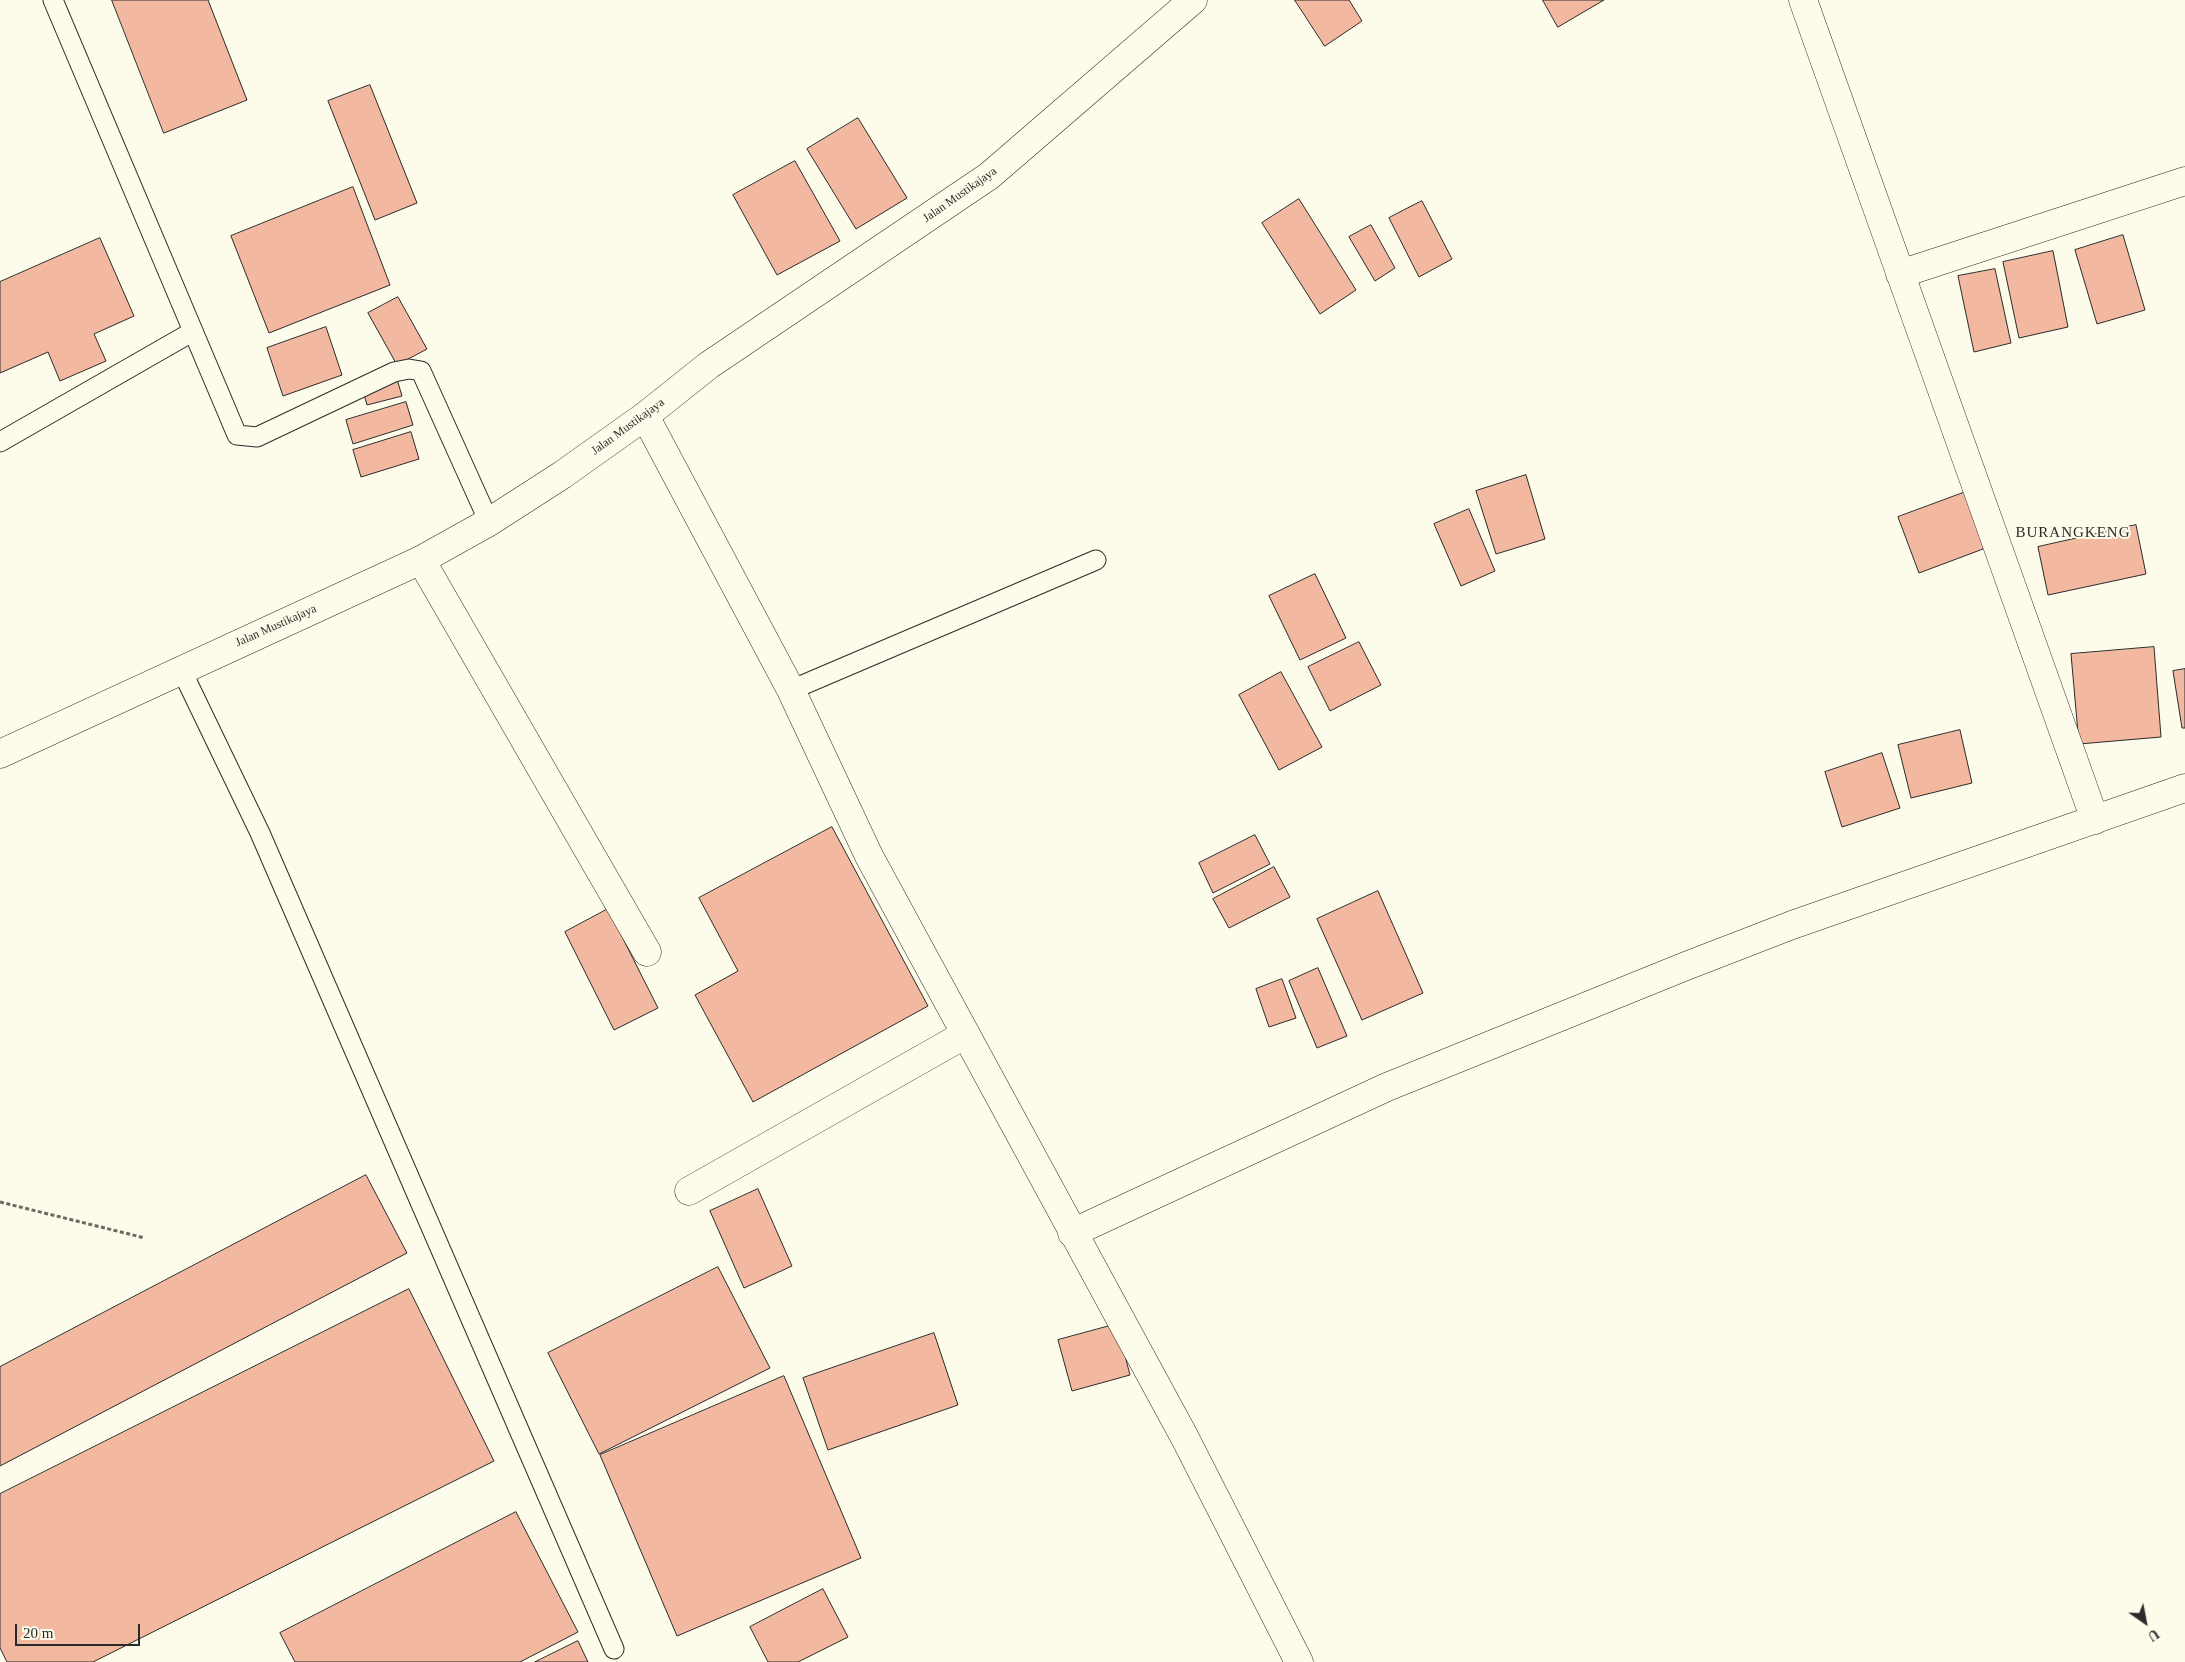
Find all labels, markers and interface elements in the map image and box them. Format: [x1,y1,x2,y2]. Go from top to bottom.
street label: Jalan Mustikajaya [920,164,1000,226]
street label: Jalan Mustikajaya [589,396,667,458]
district label: BURANGKENG [2014,524,2132,542]
street label: Jalan Mustikajaya [233,602,319,650]
north arrow [2120,1597,2170,1647]
scale bar [18,1614,142,1646]
text: 20 m [23,1625,53,1641]
text: U [2145,1626,2162,1644]

